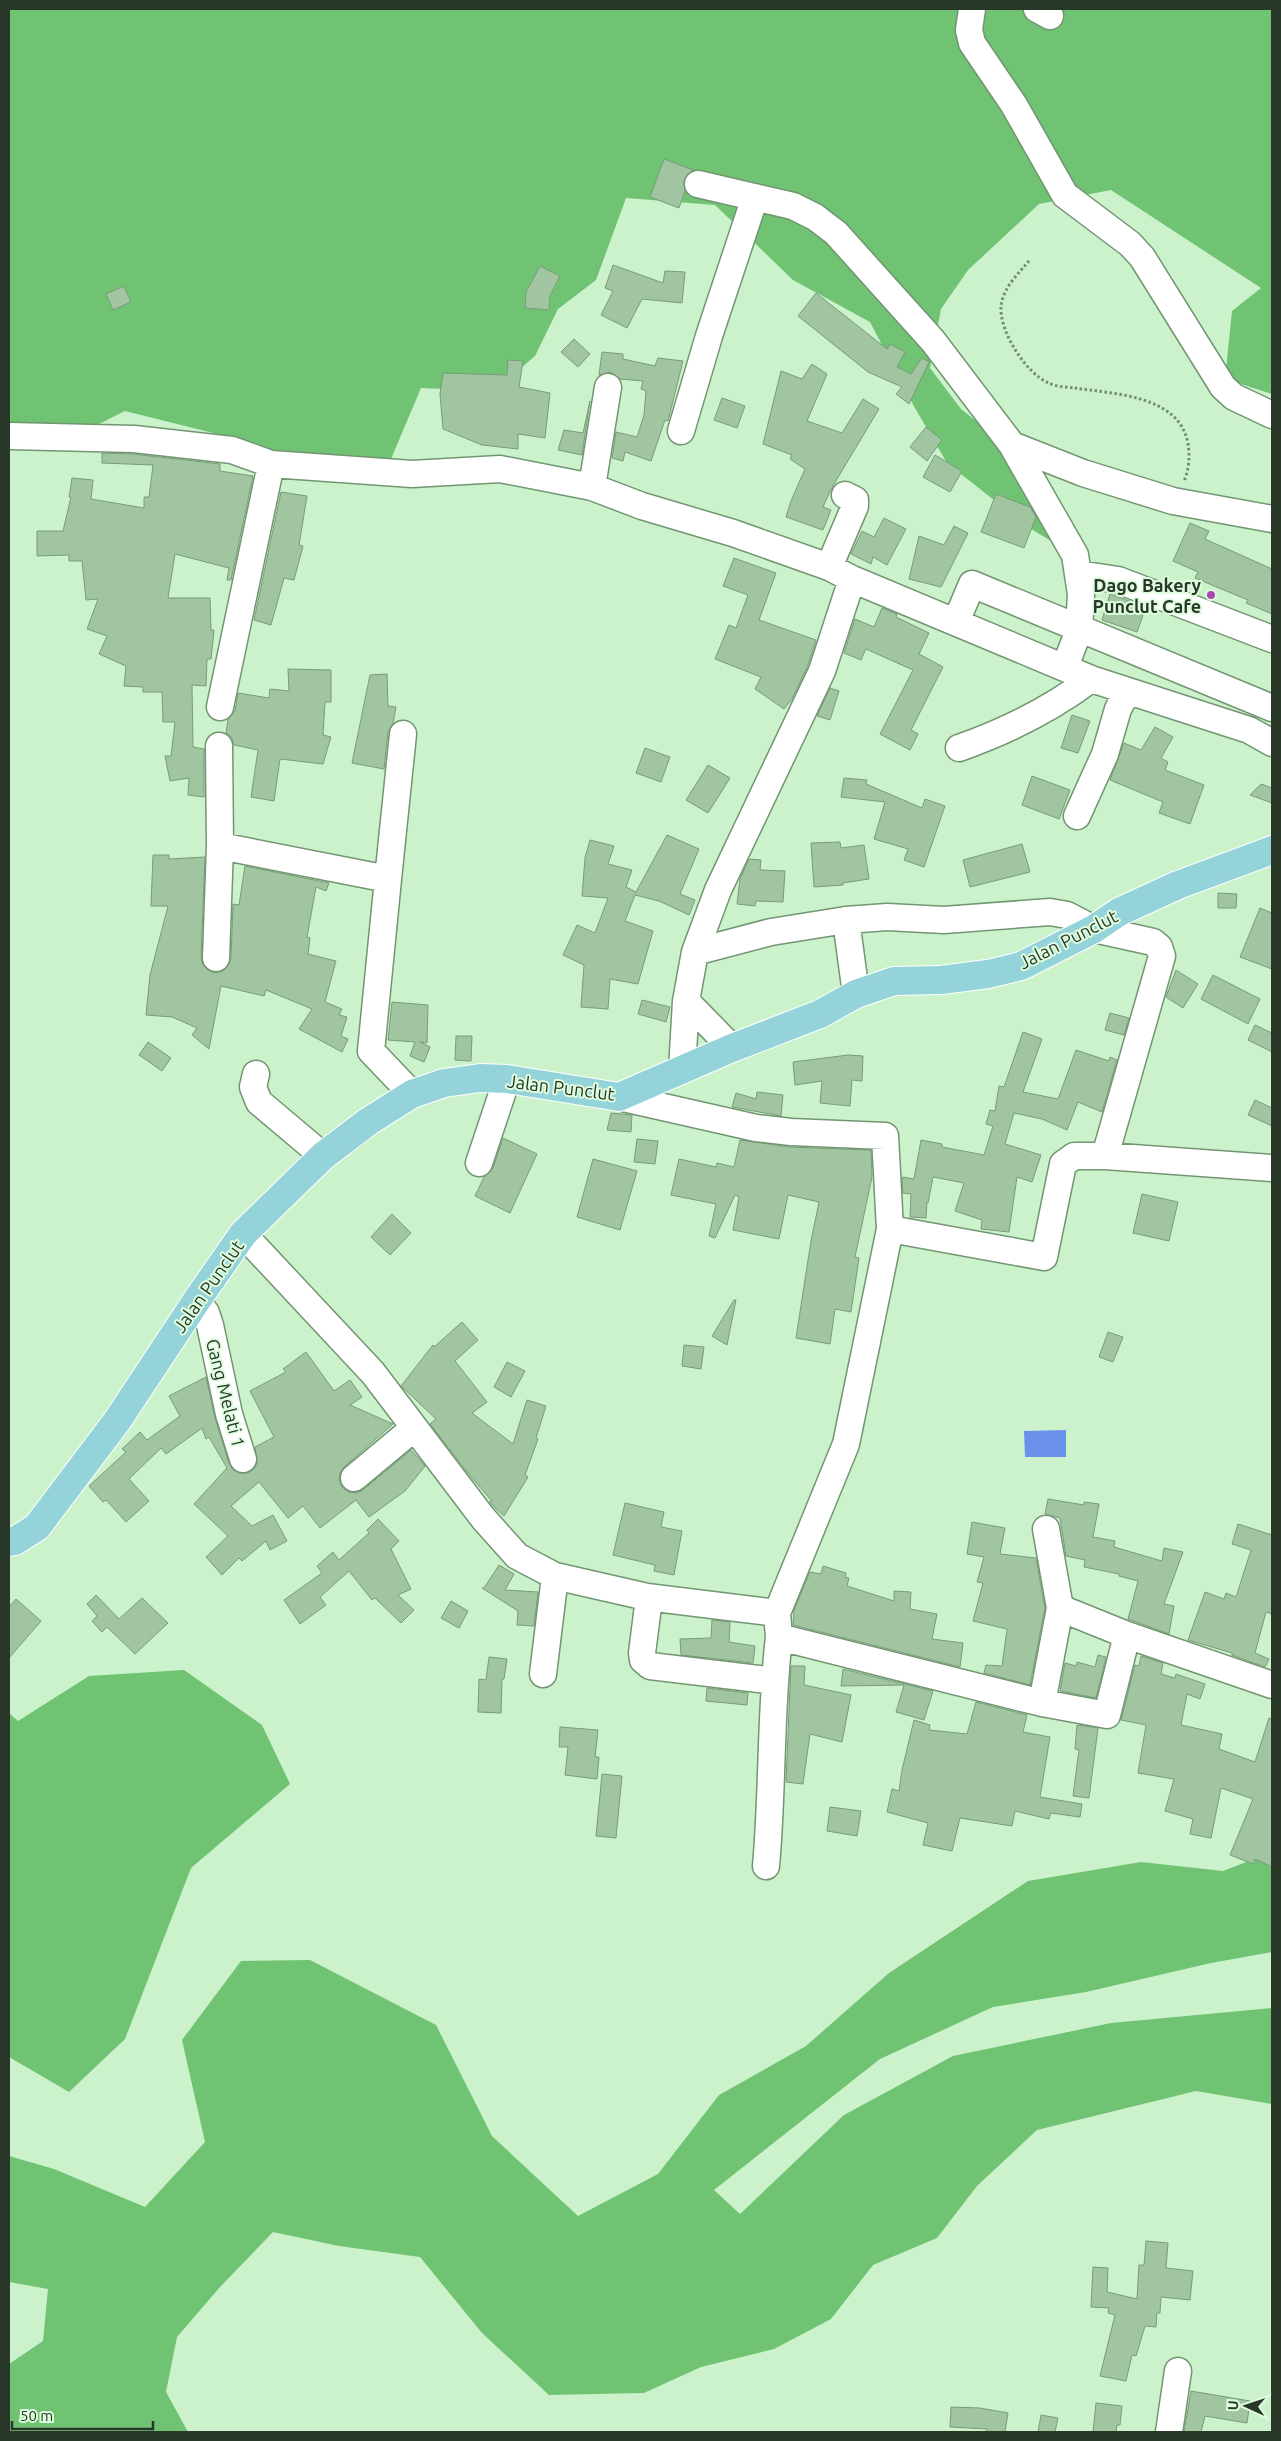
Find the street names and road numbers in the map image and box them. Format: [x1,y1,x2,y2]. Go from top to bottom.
street label: Jalan Punclut [1015,906,1121,972]
street label: Jalan Punclut [506,1070,616,1104]
street label: Jalan Punclut [169,1236,247,1336]
street label: Gang Melati 1 [203,1337,249,1449]

